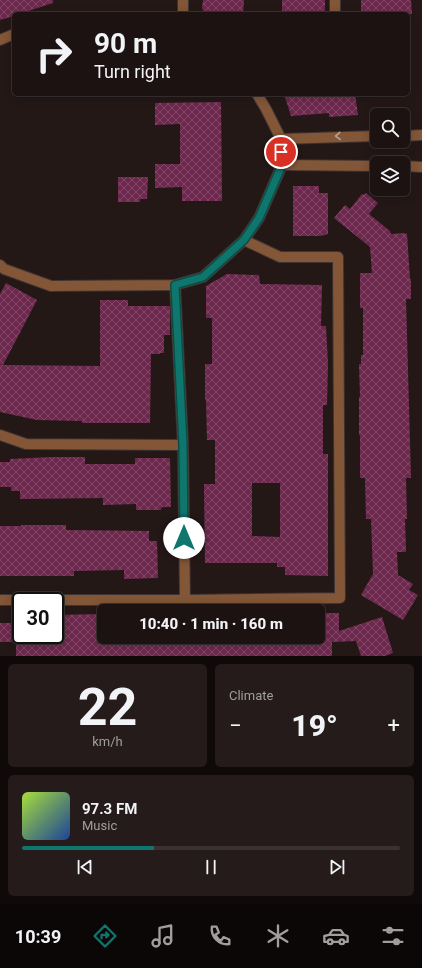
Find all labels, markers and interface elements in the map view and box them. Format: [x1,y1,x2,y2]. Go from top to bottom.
text: 90 m [94,27,157,60]
icon: right [28,28,80,80]
text: Turn right [94,61,171,82]
map controls [370,108,410,196]
button: search [370,108,410,148]
one-way arrow [335,132,341,141]
pin [264,135,298,169]
icon: arrive [270,141,292,163]
button: layers [370,156,410,196]
position arrow [163,517,205,559]
speed limit sign: 30 [12,592,64,644]
text: 10:40 · 1 min · 160 m [139,615,283,633]
text: 22 [78,677,137,738]
text: Climate [229,688,273,703]
text: 19° [291,708,338,743]
text: − [229,713,242,738]
text: + [388,713,400,738]
text: km/h [92,734,123,749]
text: 97.3 FM [82,800,137,818]
text: Music [82,818,117,833]
icon: previous [74,856,96,878]
icon: pause [200,856,222,878]
icon: next [326,856,348,878]
icon: directions [91,922,119,950]
icon: music [149,922,177,950]
icon: phone [206,922,234,950]
icon: climate [264,922,292,950]
icon: car [322,922,350,950]
icon: filters [379,922,407,950]
text: 10:39 [15,926,61,947]

